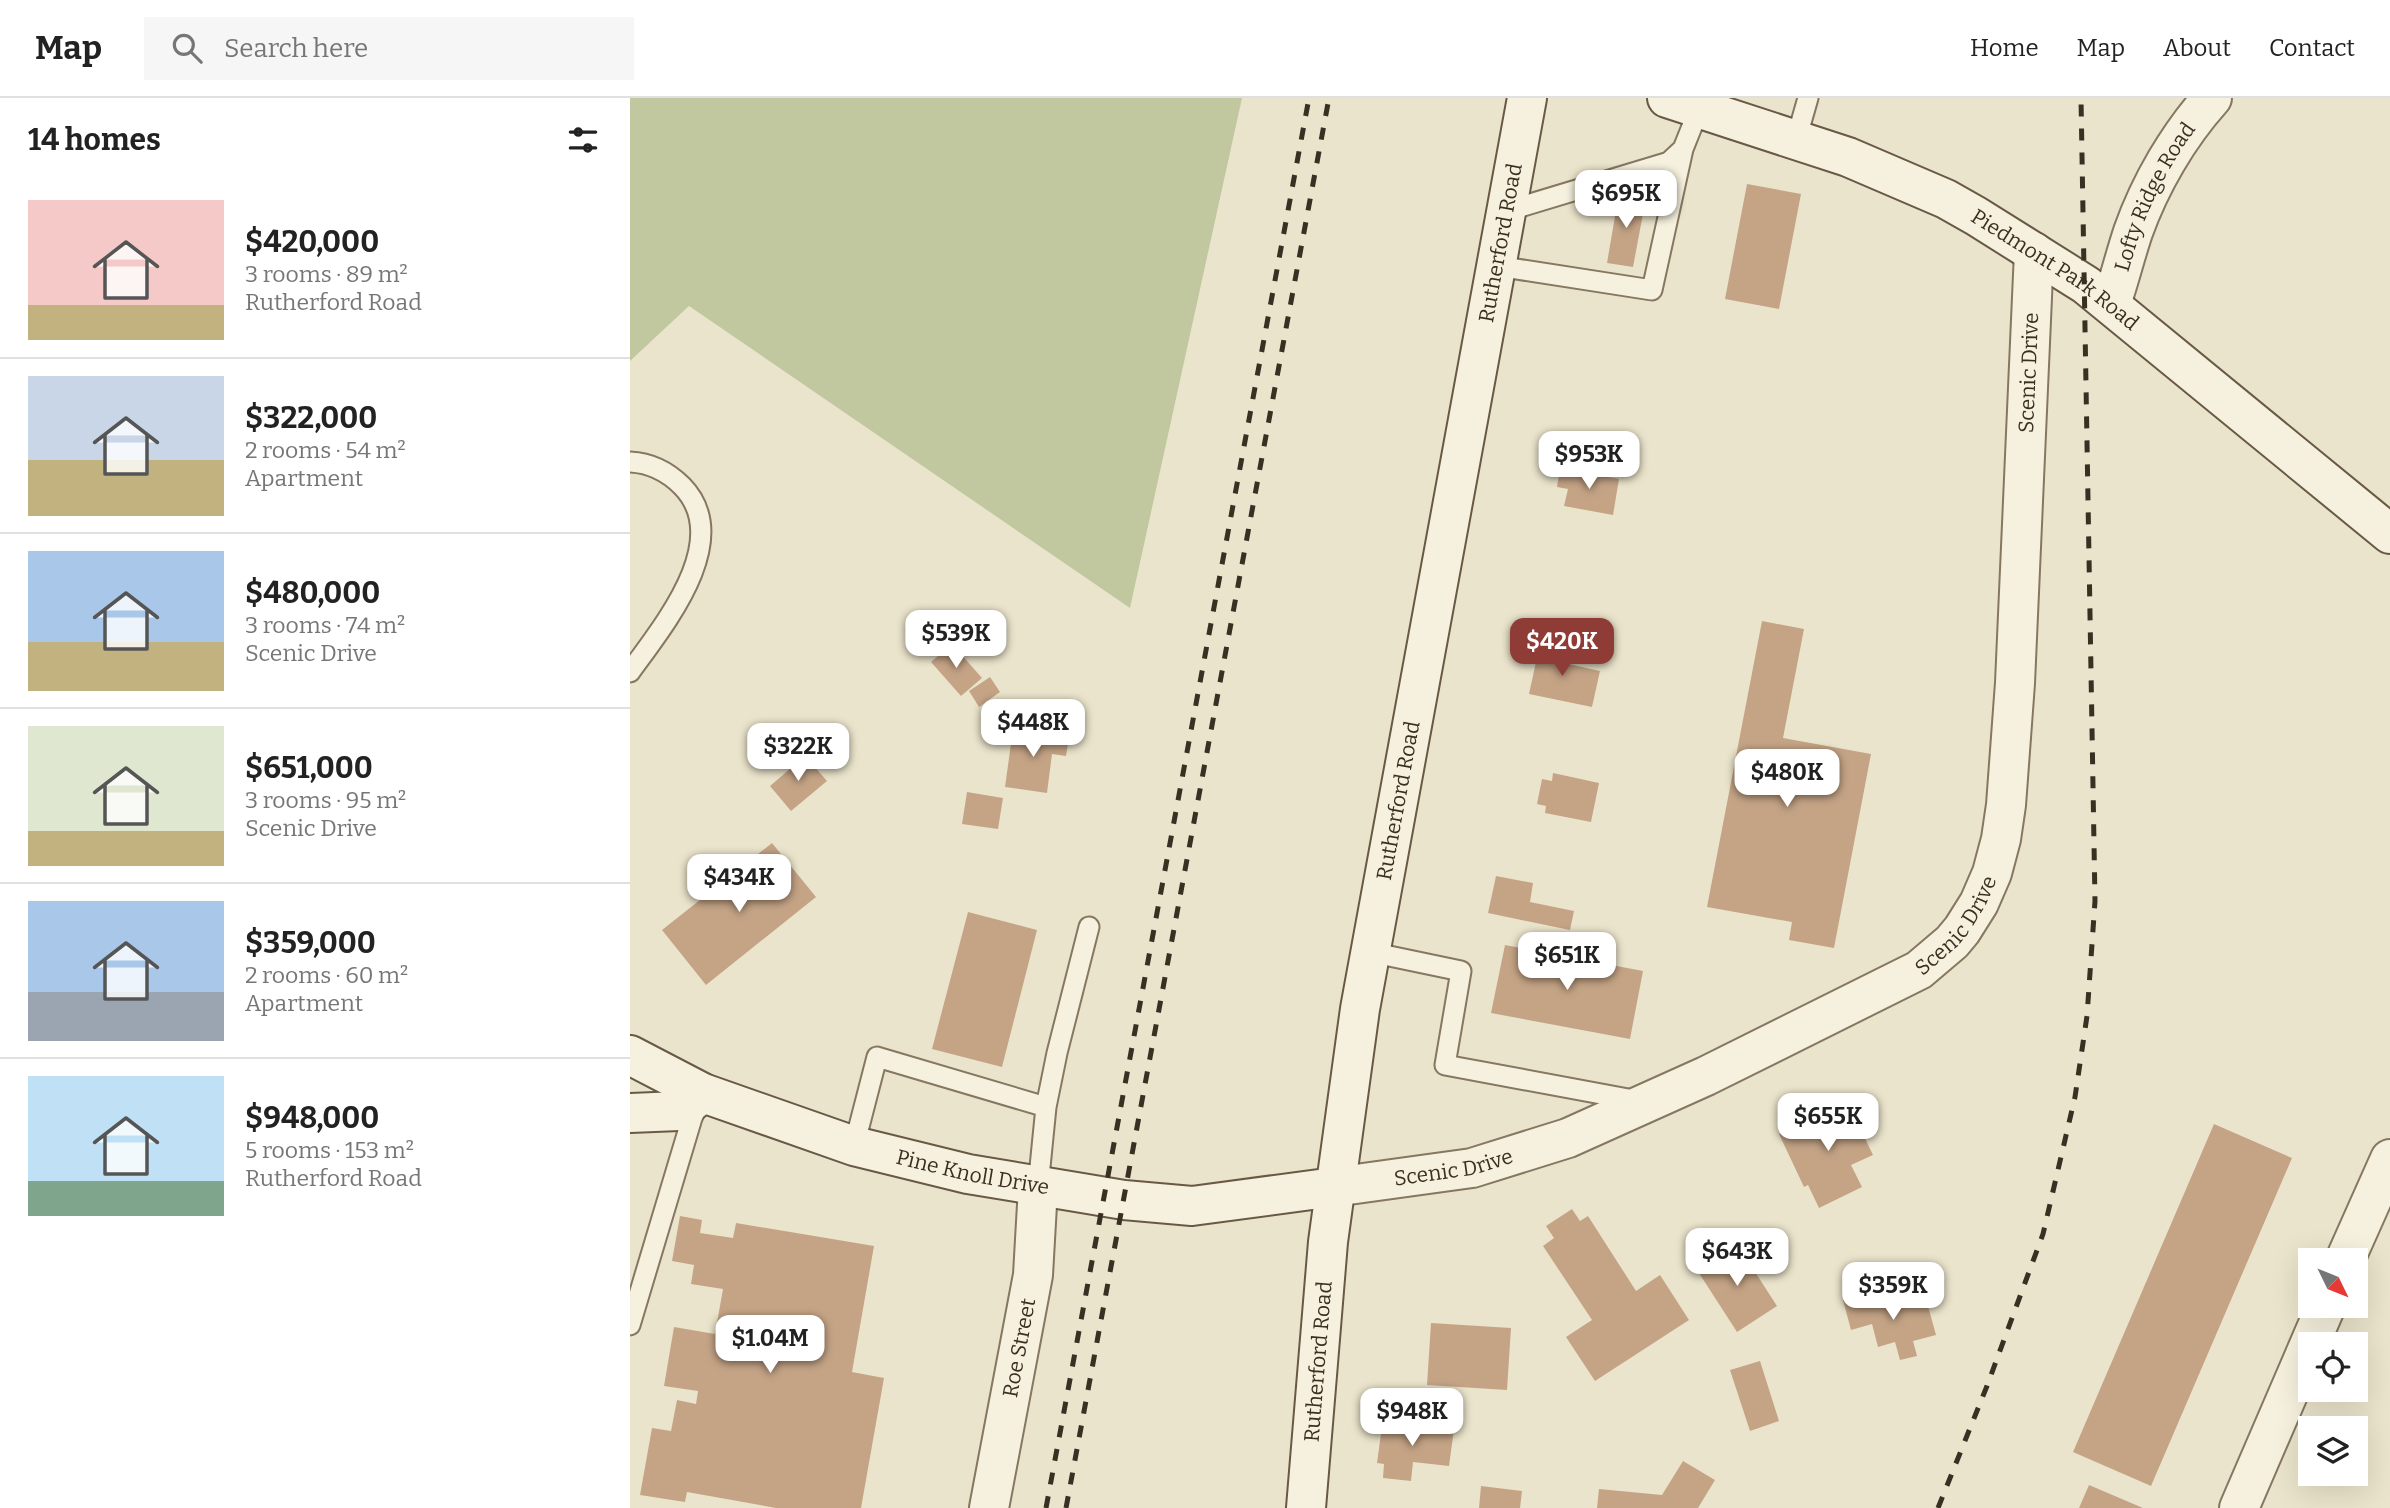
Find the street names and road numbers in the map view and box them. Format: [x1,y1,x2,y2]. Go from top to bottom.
street label: Lofty Ridge Road [2109,117,2201,274]
street label: Rutherford Road [1473,161,1528,325]
street label: Piedmont Park Road [1966,203,2144,336]
street label: Scenic Drive [2013,312,2044,434]
street label: Rutherford Road [1371,719,1426,882]
street label: Scenic Drive [1910,872,2002,981]
street label: Scenic Drive [1392,1143,1516,1192]
street label: Pine Knoll Drive [893,1144,1051,1200]
street label: Rutherford Road [1299,1280,1338,1443]
street label: Roe Street [997,1296,1041,1400]

